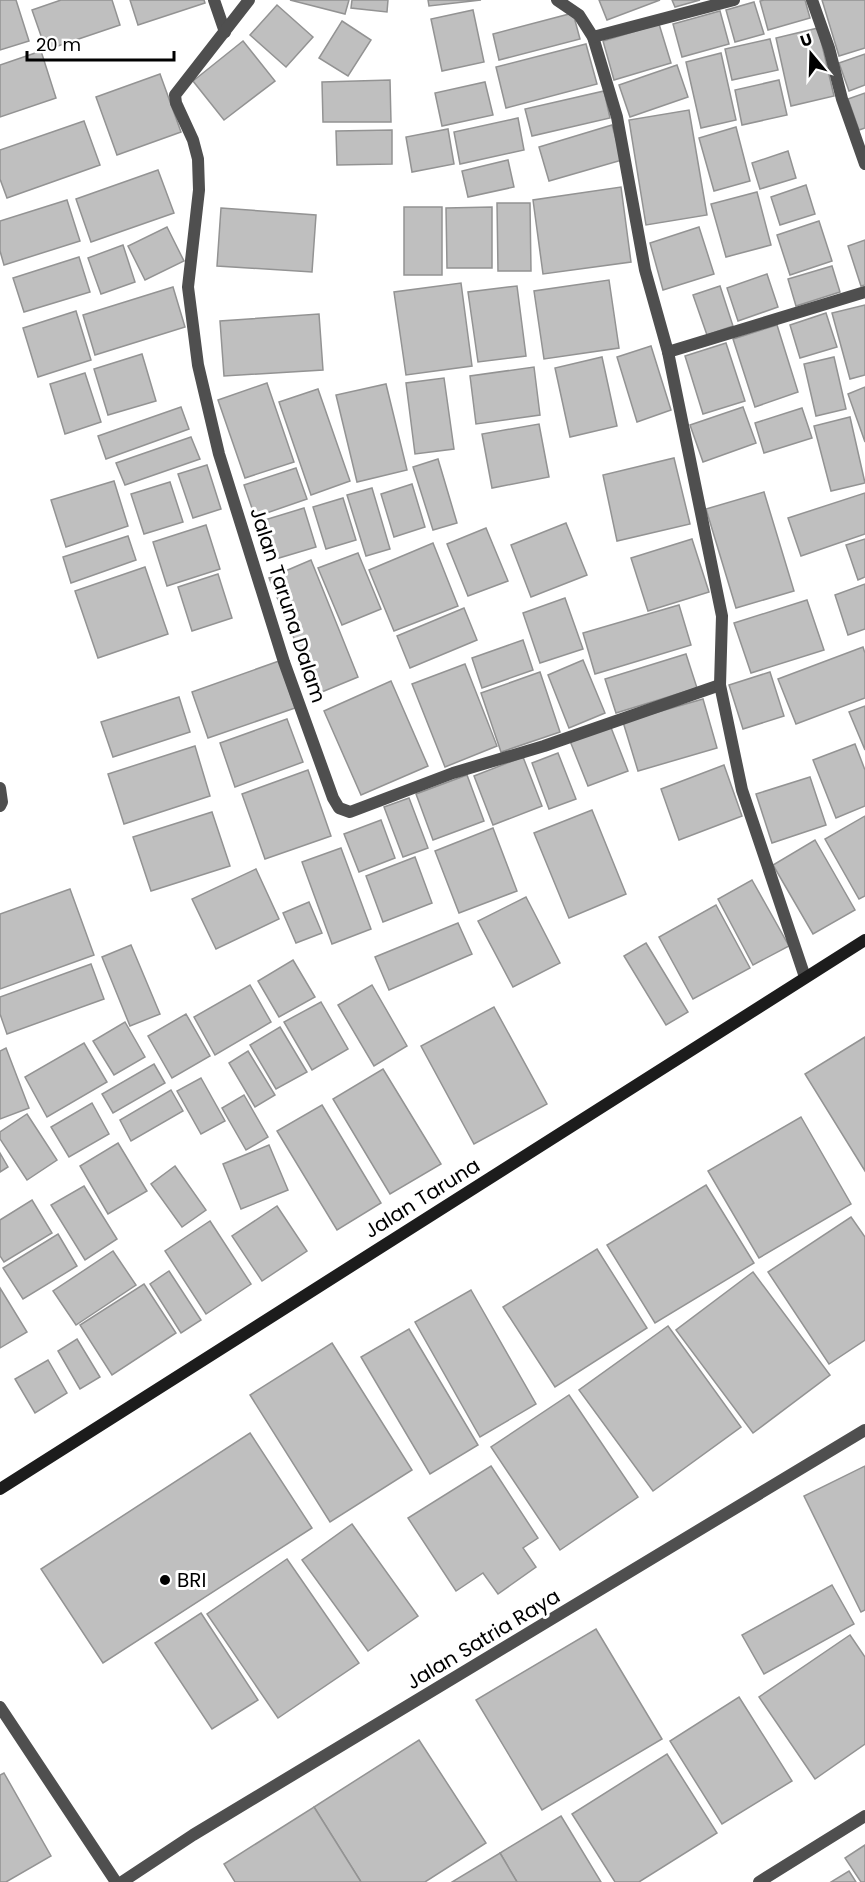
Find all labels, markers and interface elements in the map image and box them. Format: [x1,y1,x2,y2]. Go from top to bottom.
scale bar [27,24,174,62]
north arrow [781,24,841,84]
text: U [797,28,815,53]
text: 20 m [36,32,81,57]
street label: Jalan Taruna Dalam [243,504,333,706]
street label: Jalan Taruna [359,1151,485,1245]
place label: BRI [177,1566,206,1594]
marker: BRI [158,1573,172,1587]
street label: Jalan Satria Raya [401,1582,565,1696]

